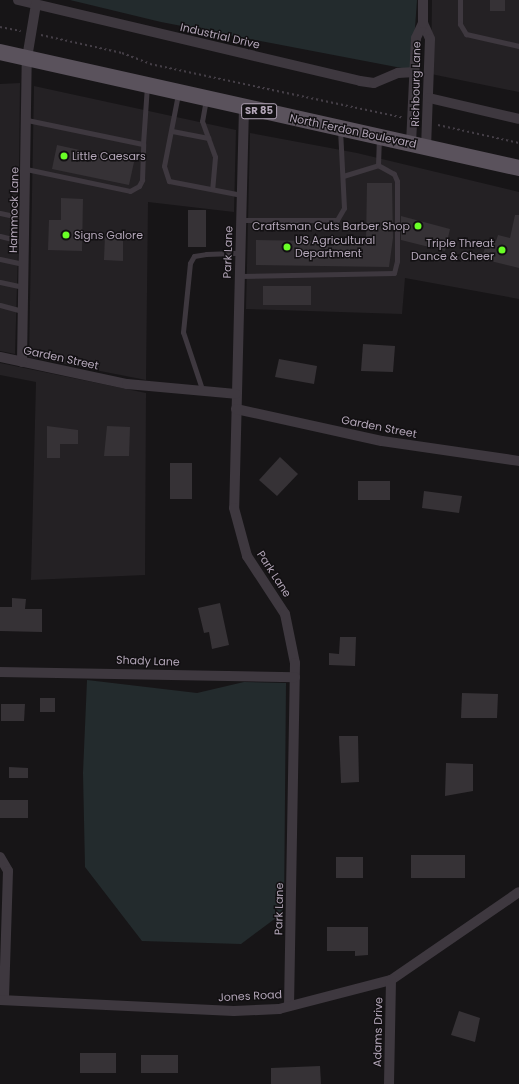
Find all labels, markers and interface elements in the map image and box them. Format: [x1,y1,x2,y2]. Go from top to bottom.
street label: Industrial Drive [179,20,261,52]
street label: Richbourg Lane [409,41,423,127]
road number: SR 85 [241,103,277,119]
street label: North Ferdon Boulevard [288,111,418,151]
place label: Little Caesars [72,149,146,163]
marker: Little Caesars [59,151,69,161]
street label: Hammock Lane [7,167,21,253]
place label: Craftsman Cuts Barber Shop [252,219,410,233]
marker: Craftsman Cuts Barber Shop [413,221,423,231]
street label: Park Lane [220,226,236,278]
place label: Signs Galore [74,228,143,242]
marker: Signs Galore [61,230,71,240]
place label: US Agricultural Department [295,234,375,260]
place label: Triple Threat Dance & Cheer [411,237,494,263]
marker: US Agricultural Department [282,242,292,252]
marker: Triple Threat Dance & Cheer [497,245,507,255]
street label: Garden Street [22,344,100,372]
street label: Garden Street [340,413,418,441]
street label: Park Lane [254,548,294,600]
street label: Shady Lane [116,653,180,669]
street label: Park Lane [272,883,286,935]
street label: Jones Road [218,988,282,1004]
street label: Adams Drive [371,997,385,1067]

